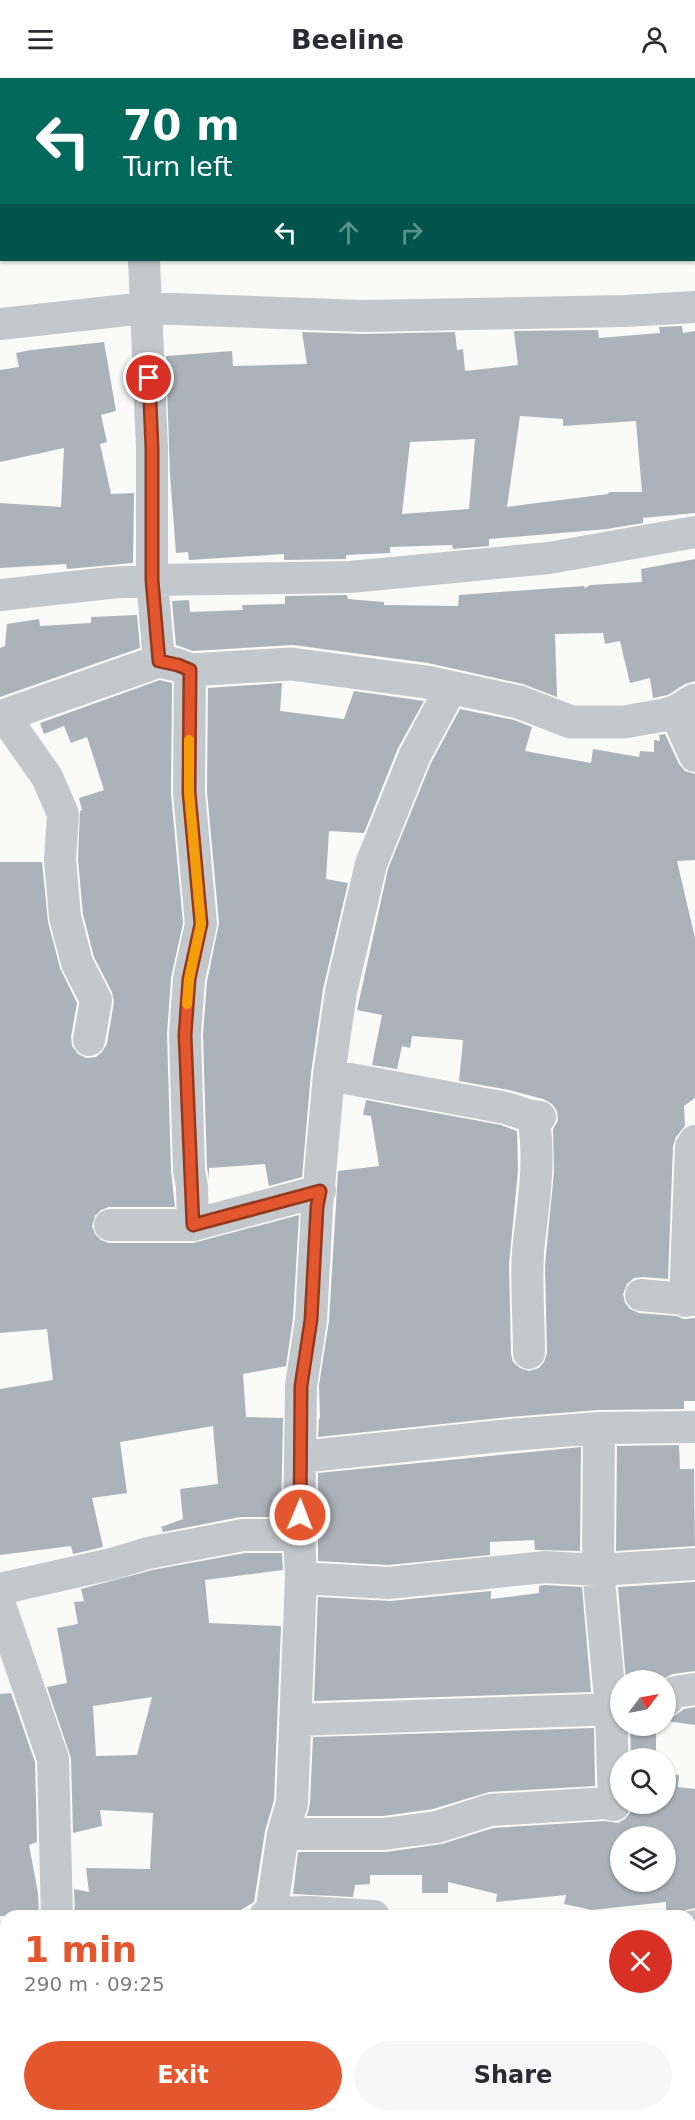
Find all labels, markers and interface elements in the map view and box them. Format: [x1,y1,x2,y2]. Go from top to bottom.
icon: menu [24,23,57,56]
icon: person [638,23,671,56]
text: Beeline [291,24,404,55]
text: 70 m [123,101,240,150]
icon: left [24,102,102,180]
text: Turn left [123,151,233,182]
icon: left [269,216,302,249]
icon: ahead [332,216,365,249]
icon: right [395,216,428,249]
pin [123,352,174,403]
icon: arrive [132,361,165,394]
position arrow [268,1483,332,1547]
north arrow [610,1670,676,1736]
map controls [610,1670,676,1892]
button: search [610,1748,676,1814]
button: layers [610,1826,676,1892]
text: 1 min [24,1929,137,1970]
button: close [609,1930,672,1993]
text: 290 m · 09:25 [24,1972,165,1996]
button: Exit [24,2041,342,2110]
button: Share [354,2041,672,2110]

